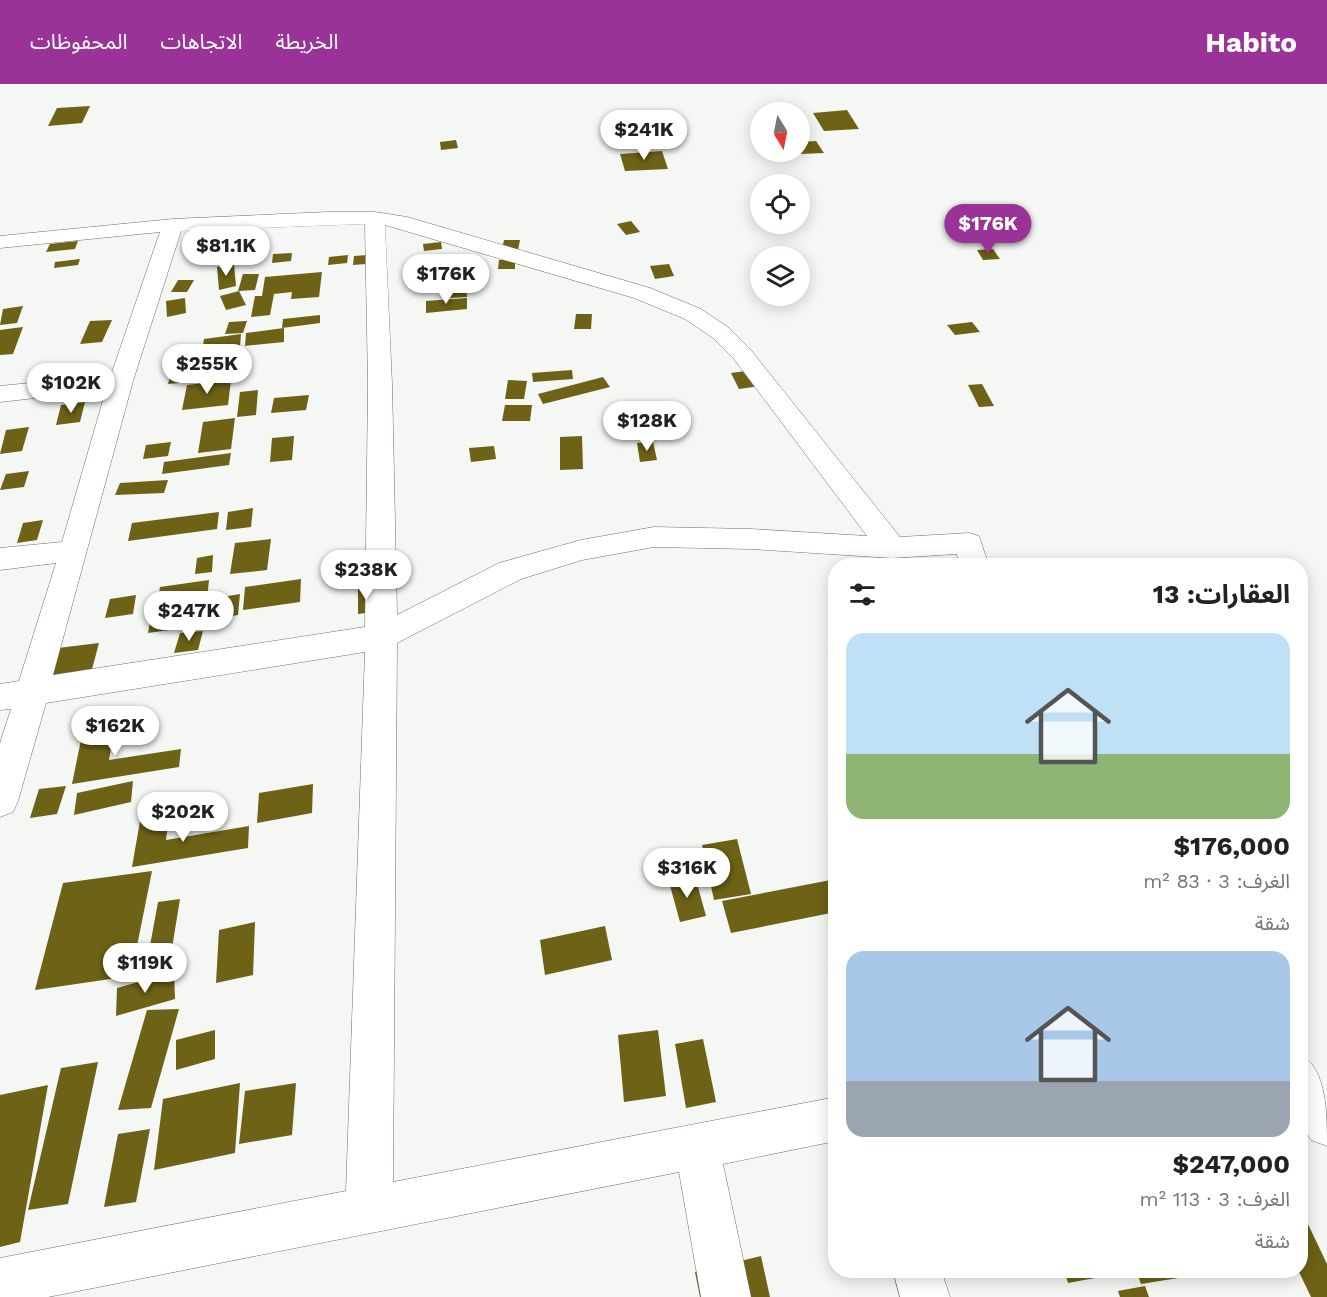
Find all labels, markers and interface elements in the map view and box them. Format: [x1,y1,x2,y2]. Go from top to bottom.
text: Habito [1205,26,1297,59]
text: المحفوظات [30,29,127,54]
text: الاتجاهات [160,29,242,54]
text: الخريطة [275,29,338,54]
north arrow [750,102,810,162]
map controls [750,102,810,306]
pin: $241K [602,110,686,161]
text: $241K [614,117,674,141]
button: locate [750,174,810,234]
pin: $176K [946,204,1030,255]
text: $176K [958,211,1018,235]
pin: $81.1K [177,226,275,277]
text: $81.1K [196,233,256,257]
button: layers [750,246,810,306]
pin: $176K [404,254,488,305]
text: $176K [416,261,476,285]
pin: $255K [165,344,249,395]
text: $255K [176,351,238,375]
pin: $102K [29,363,113,414]
text: $102K [41,370,101,394]
pin: $128K [605,401,689,452]
text: $128K [617,408,677,432]
pin: $238K [324,550,408,601]
text: $238K [335,557,398,581]
icon: filters [846,578,879,611]
text: العقارات: 13 [1153,579,1290,609]
pin: $247K [147,591,231,642]
text: $247K [158,598,220,622]
icon: home [1014,672,1122,780]
pin: $162K [73,706,157,757]
text: $162K [85,713,145,737]
pin: $202K [141,792,225,843]
text: $202K [151,799,215,823]
text: $176,000 [1173,831,1290,861]
pin: $316K [645,848,729,899]
text: $316K [657,855,717,879]
text: الغرف: 3 · 83 m² [1143,869,1290,893]
text: شقة [1255,911,1290,935]
pin: $119K [103,943,187,994]
text: $119K [117,950,173,974]
icon: home [1014,990,1122,1098]
text: $247,000 [1172,1149,1290,1179]
text: الغرف: 3 · 113 m² [1140,1187,1290,1211]
text: شقة [1255,1229,1290,1253]

